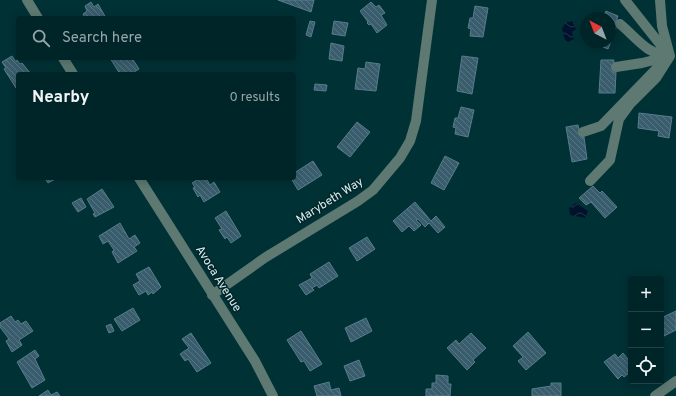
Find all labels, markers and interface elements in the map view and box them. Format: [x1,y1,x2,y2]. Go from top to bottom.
north arrow [580,12,616,48]
search box [16,16,296,60]
icon: search [30,27,52,49]
text: Search here [62,29,142,48]
text: Nearby [32,87,89,109]
text: 0 results [229,90,280,106]
street label: Marybeth Way [293,174,367,228]
street label: Avoca Avenue [191,243,245,315]
map controls [628,276,664,384]
button: + [628,276,664,312]
button: − [628,312,664,348]
button: locate [628,348,664,384]

